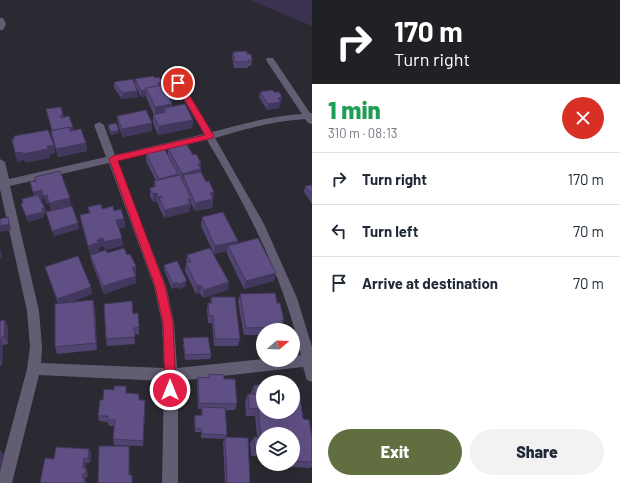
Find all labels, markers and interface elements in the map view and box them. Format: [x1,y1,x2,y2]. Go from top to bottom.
text: 170 m [394,14,463,48]
icon: right [328,16,380,68]
text: Turn right [394,48,470,70]
pin [161,66,195,100]
icon: arrive [167,72,189,94]
text: 1 min [328,95,381,124]
button: close [562,97,604,139]
text: 310 m · 08:13 [328,125,398,141]
icon: right [328,168,350,190]
text: Turn right [362,170,427,188]
text: 170 m [568,170,604,188]
icon: left [328,220,350,242]
text: Turn left [362,222,418,240]
text: 70 m [573,222,604,240]
icon: arrive [328,272,350,294]
text: Arrive at destination [362,274,498,292]
text: 70 m [573,274,604,292]
north arrow [256,323,300,367]
map controls [256,323,300,471]
position arrow [149,369,191,411]
button: sound [256,375,300,419]
button: layers [256,427,300,471]
button: Exit [328,429,462,475]
button: Share [470,429,604,475]

